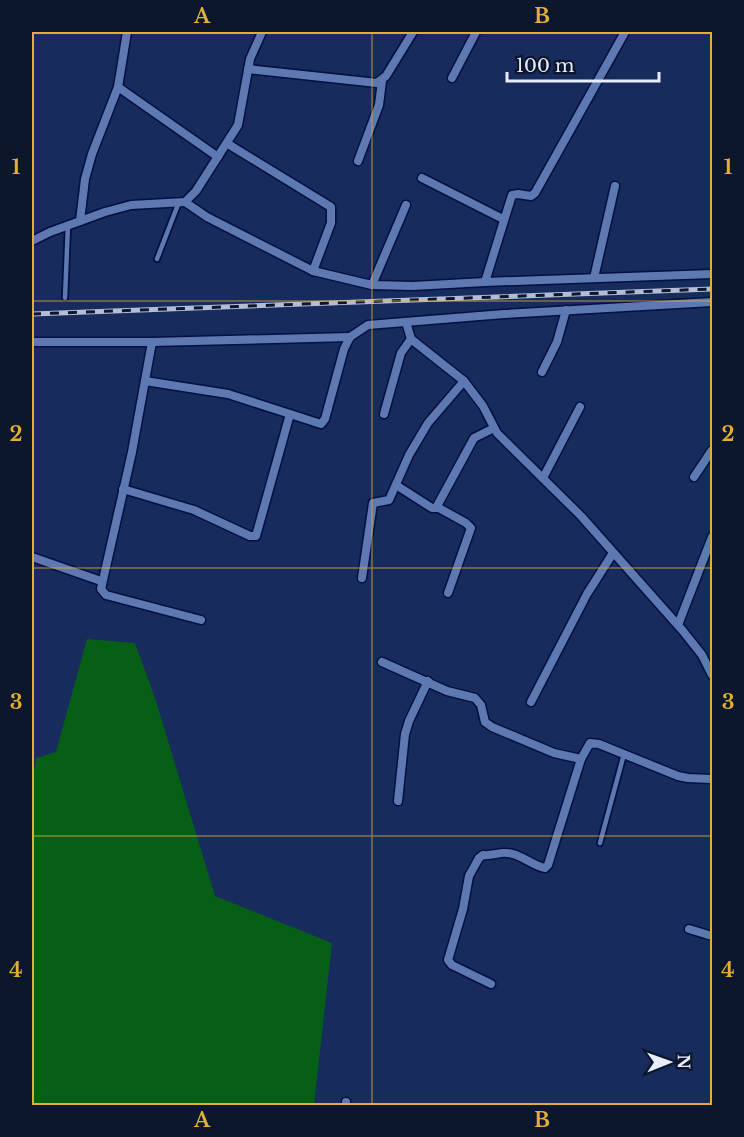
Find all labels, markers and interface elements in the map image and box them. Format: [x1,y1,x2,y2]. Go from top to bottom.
text: A [193,4,211,28]
text: B [534,4,550,28]
scale bar [507,45,658,83]
text: 100 m [516,55,574,77]
text: 1 [12,155,21,179]
text: 1 [724,155,733,179]
text: 2 [9,422,23,446]
text: 2 [721,422,735,446]
text: 3 [10,690,22,714]
text: 3 [722,690,734,714]
text: 4 [9,958,23,982]
text: 4 [721,958,735,982]
north arrow [639,1032,699,1092]
text: N [674,1054,694,1069]
text: A [193,1108,211,1132]
text: B [534,1108,550,1132]

